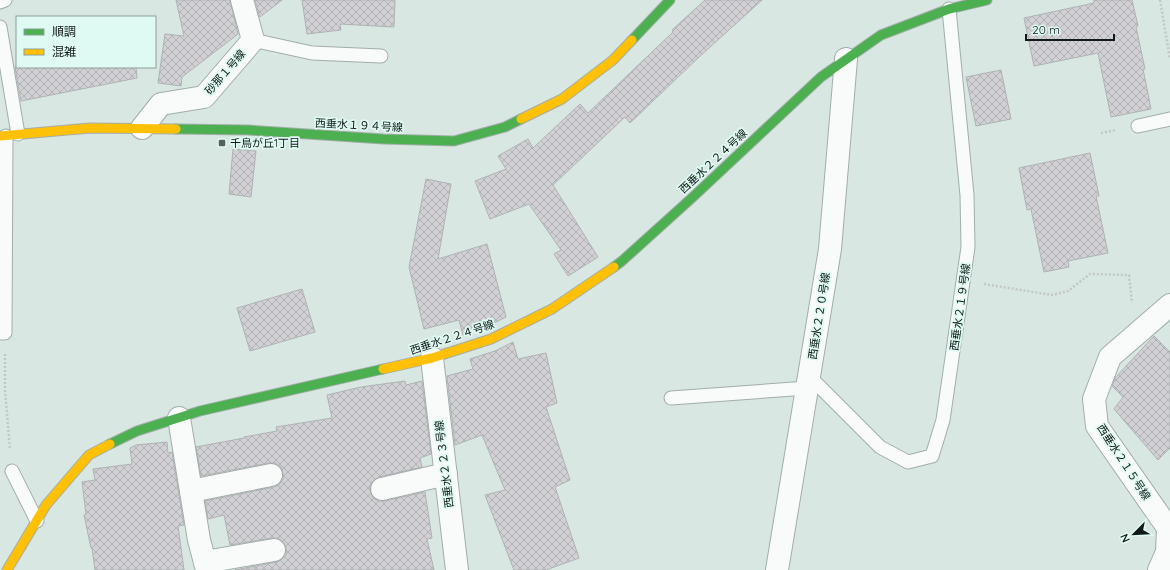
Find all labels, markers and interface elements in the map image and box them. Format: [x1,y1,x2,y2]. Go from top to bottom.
legend [16,16,156,68]
scale bar [1026,16,1114,42]
text: 20 m [1032,22,1060,37]
text: 順調 [52,24,76,39]
text: 混雑 [52,44,76,59]
street label: 砂那１号線 [202,47,248,97]
street label: 西垂水１９４号線 [315,116,403,134]
street label: 西垂水２２４号線 [676,126,750,196]
place label: 千鳥が丘1丁目 [230,136,300,150]
marker: 千鳥が丘1丁目 [217,138,227,148]
street label: 西垂水２１９号線 [947,262,973,352]
street label: 西垂水２２０号線 [805,271,833,361]
street label: 西垂水２２４号線 [408,317,496,357]
street label: 西垂水２２３号線 [432,419,456,509]
street label: 西垂水２１５号線 [1094,421,1154,503]
north arrow [1114,514,1154,554]
text: N [1117,532,1133,545]

